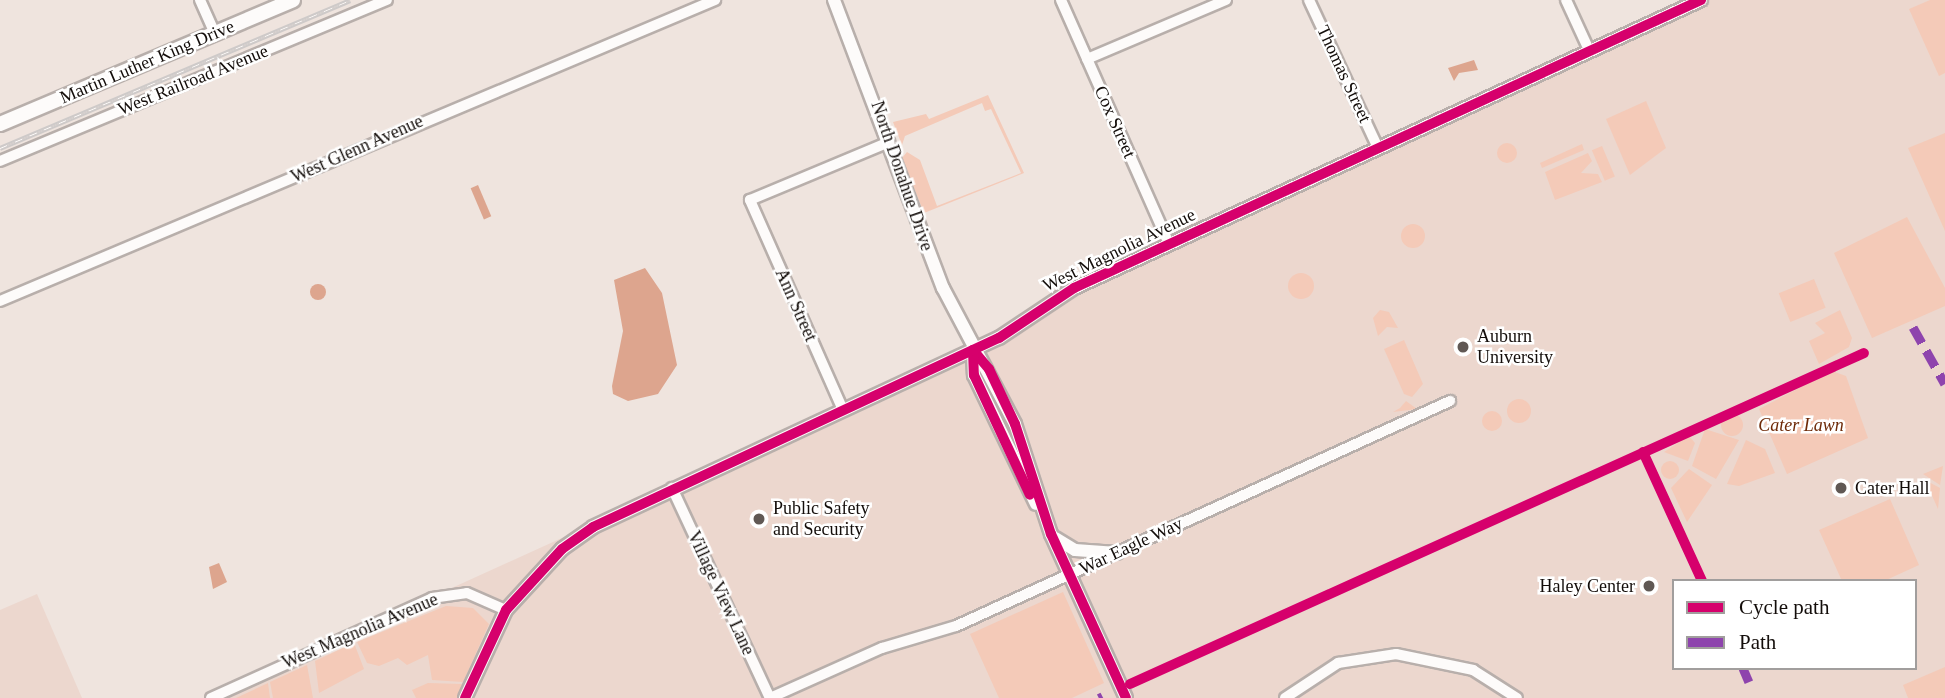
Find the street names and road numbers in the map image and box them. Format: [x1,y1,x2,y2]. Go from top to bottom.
street label: Martin Luther King Drive [57,15,237,109]
street label: Thomas Street [1312,22,1376,126]
street label: West Railroad Avenue [114,40,272,120]
street label: Cox Street [1090,83,1140,161]
street label: North Donahue Drive [866,98,938,254]
street label: West Glenn Avenue [287,110,427,188]
street label: West Magnolia Avenue [1039,203,1199,297]
street label: Ann Street [770,265,822,345]
street label: War Eagle Way [1076,513,1186,579]
street label: Village View Lane [683,527,759,659]
street label: West Magnolia Avenue [278,588,442,674]

